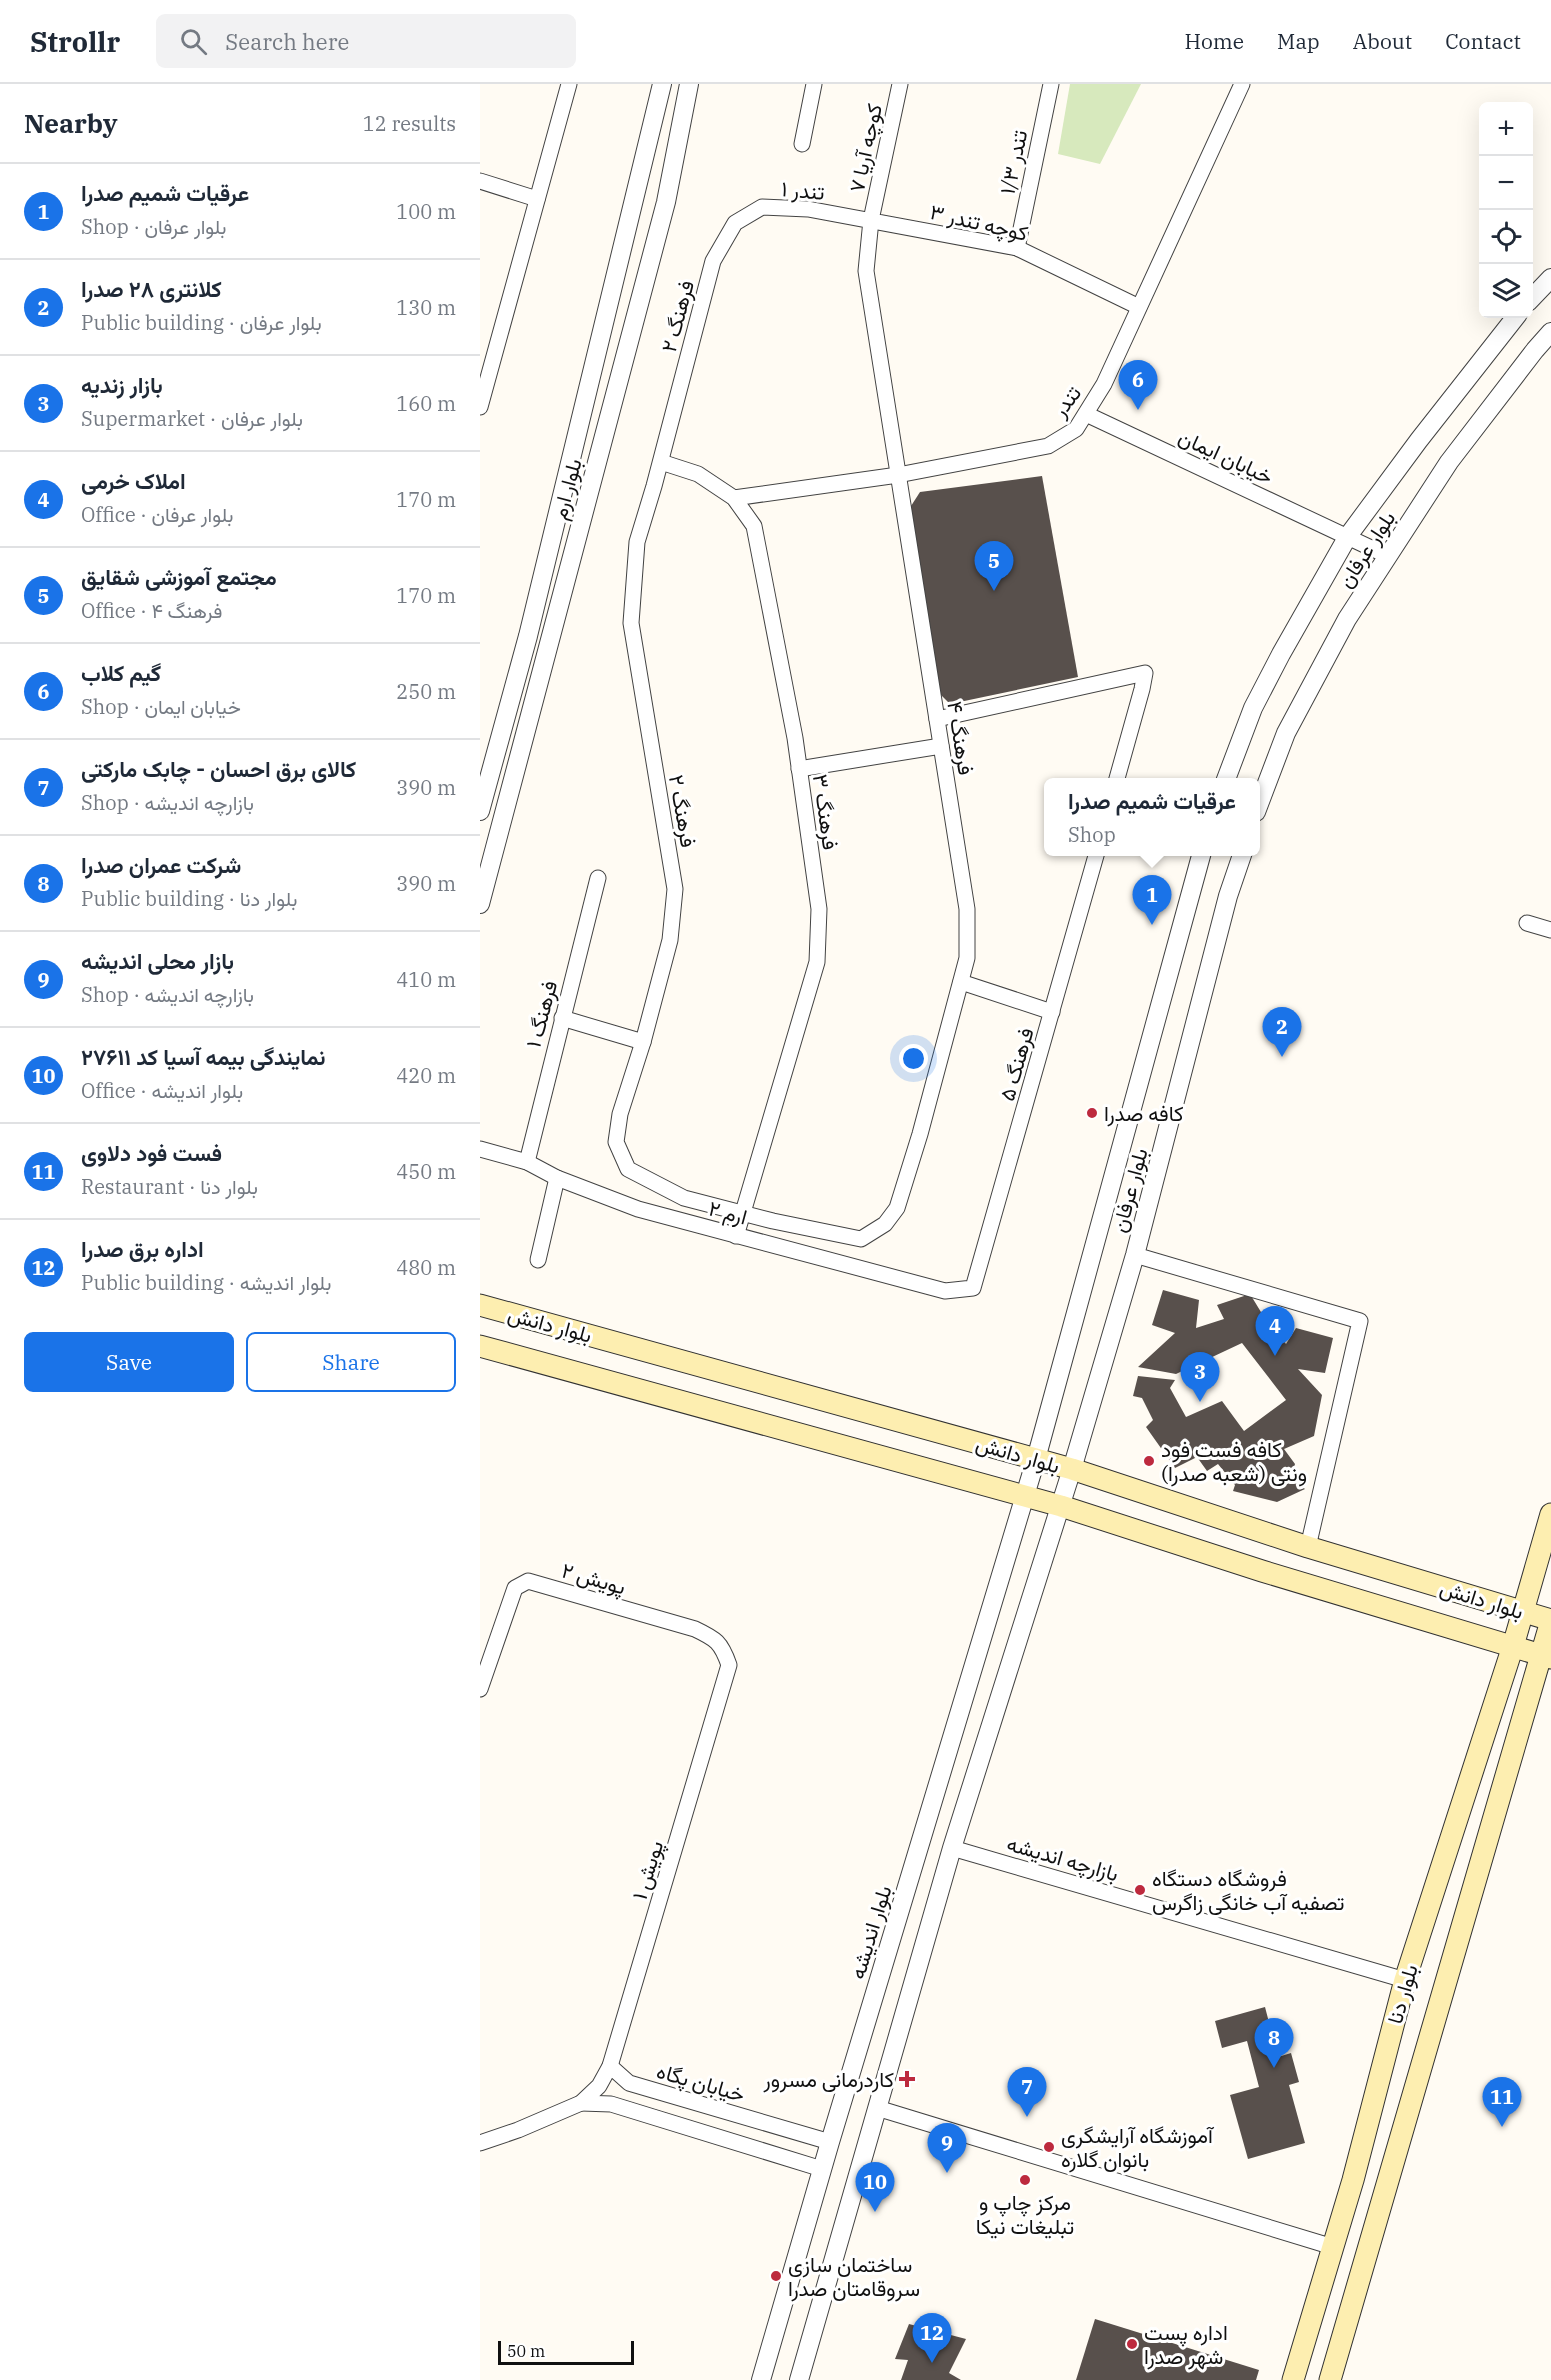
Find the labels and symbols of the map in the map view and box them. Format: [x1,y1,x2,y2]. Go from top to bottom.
street label: کوچه آریا ۷ [842,101,889,195]
street label: تندر ۱/۳ [993,127,1033,197]
street label: تندر ۱ [780,174,826,206]
street label: کوچه تندر ۳ [927,197,1031,248]
street label: فرهنگ ۲ [654,277,700,355]
pin: 6 [1118,360,1158,410]
street label: تندر [1044,380,1087,423]
street label: خیابان ایمان [1174,422,1278,490]
street label: بلوار ارم [544,455,589,523]
street label: بلوار عرفان [1331,505,1401,593]
pin: 5 [974,542,1014,591]
street label: فرهنگ ۴ [941,699,981,777]
street label: فرهنگ ۲ [663,772,703,850]
street label: فرهنگ ۳ [807,772,845,852]
pin: 1 [1132,876,1172,925]
street label: فرهنگ ۱ [519,977,563,1051]
pin: 2 [1262,1008,1302,1057]
street label: فرهنگ ۵ [992,1024,1040,1104]
your location [899,1044,928,1073]
place label: کافه صدرا [1104,1099,1184,1127]
marker: کافه صدرا [1085,1106,1099,1120]
street label: بلوار عرفان [1104,1145,1154,1235]
street label: ارم ۲ [705,1193,750,1232]
street label: بلوار دانش [505,1299,595,1349]
pin: 4 [1256,1306,1294,1356]
pin: 3 [1180,1352,1220,1402]
street label: بلوار دانش [973,1429,1063,1479]
place label: کافه فست فود ونتی (شعبه صدرا) [1161,1435,1307,1487]
marker: کافه فست فود ونتی (شعبه صدرا) [1142,1454,1156,1468]
street label: پویش ۲ [558,1556,629,1601]
street label: بلوار دانش [1437,1573,1527,1625]
street label: بازارچه اندیشه [1004,1829,1122,1888]
street label: پویش ۱ [625,1837,670,1903]
place label: فروشگاه دستگاه تصفیه آب خانگی زاگرس [1152,1864,1344,1916]
street label: بلوار اندیشه [843,1882,897,1982]
marker: فروشگاه دستگاه تصفیه آب خانگی زاگرس [1133,1883,1147,1897]
street label: بلوار دنا [1380,1961,1424,2027]
pin: 8 [1254,2018,1294,2068]
street label: خیابان پگاه [653,2056,748,2109]
place label: کاردرمانی مسرور [763,2065,894,2093]
pin: 7 [1008,2068,1046,2117]
marker: کاردرمانی مسرور [898,2070,916,2088]
pin: 11 [1482,2078,1522,2127]
place label: آموزشگاه آرایشگری بانوان گلاره [1061,2121,1215,2173]
pin: 9 [928,2124,966,2173]
marker: آموزشگاه آرایشگری بانوان گلاره [1042,2140,1056,2154]
pin: 10 [856,2162,894,2212]
marker: مرکز چاپ و تبلیغات نیکا [1018,2173,1032,2187]
place label: مرکز چاپ و تبلیغات نیکا [976,2188,1074,2240]
place label: ساختمان سازی سروقامتان صدرا [788,2250,920,2302]
marker: ساختمان سازی سروقامتان صدرا [769,2269,783,2283]
pin: 12 [912,2314,952,2363]
place label: اداره پست شهر صدرا [1144,2318,1228,2370]
marker: اداره پست شهر صدرا [1125,2337,1139,2351]
scale bar [498,2338,634,2366]

